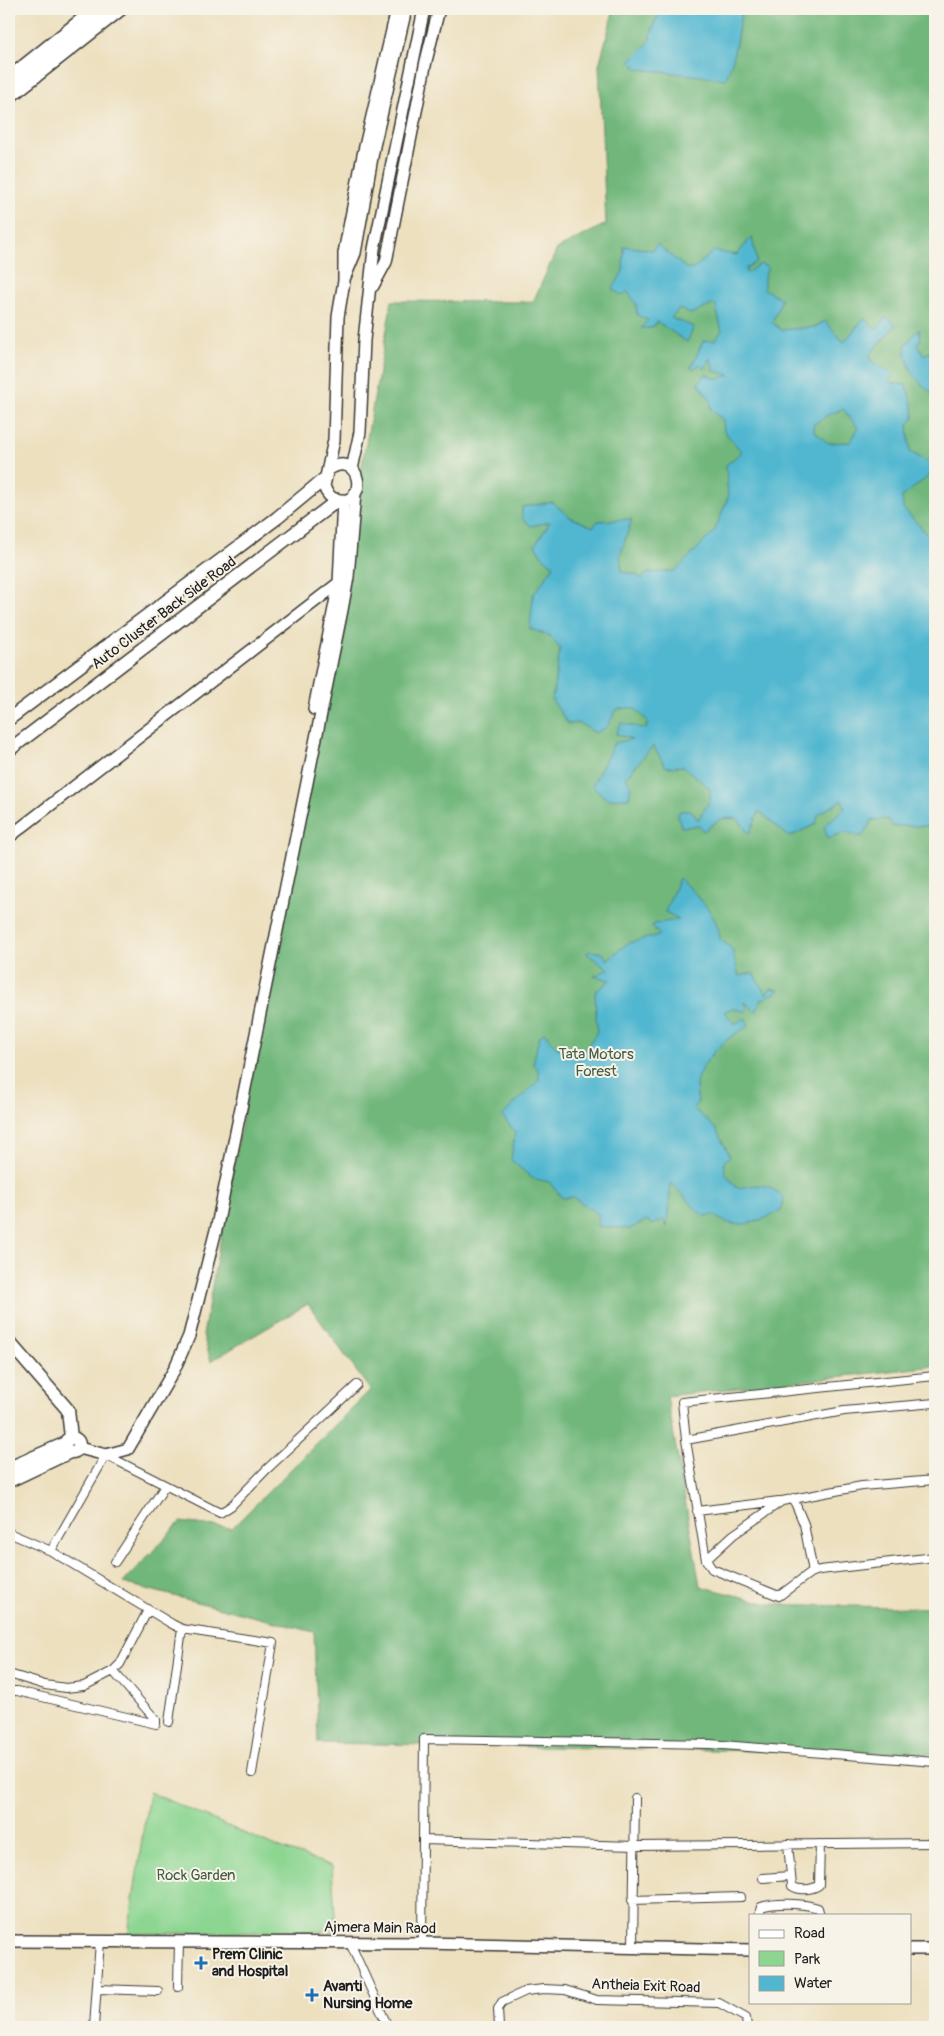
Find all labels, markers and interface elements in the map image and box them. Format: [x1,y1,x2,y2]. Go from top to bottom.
street label: Auto Cluster Back Side Road [88,552,240,674]
park label: Tata Motors Forest [558,1045,634,1081]
park label: Rock Garden [157,1866,235,1885]
legend [749,1914,912,2004]
street label: Ajmera Main Raod [324,1918,436,1938]
text: Road [794,1924,825,1943]
place label: Prem Clinic and Hospital [212,1945,288,1981]
text: Park [794,1950,821,1969]
marker: Prem Clinic and Hospital [194,1956,208,1970]
text: Water [794,1974,833,1993]
street label: Antheia Exit Road [591,1975,701,1997]
place label: Avanti Nursing Home [323,1977,413,2013]
marker: Avanti Nursing Home [305,1988,319,2002]

